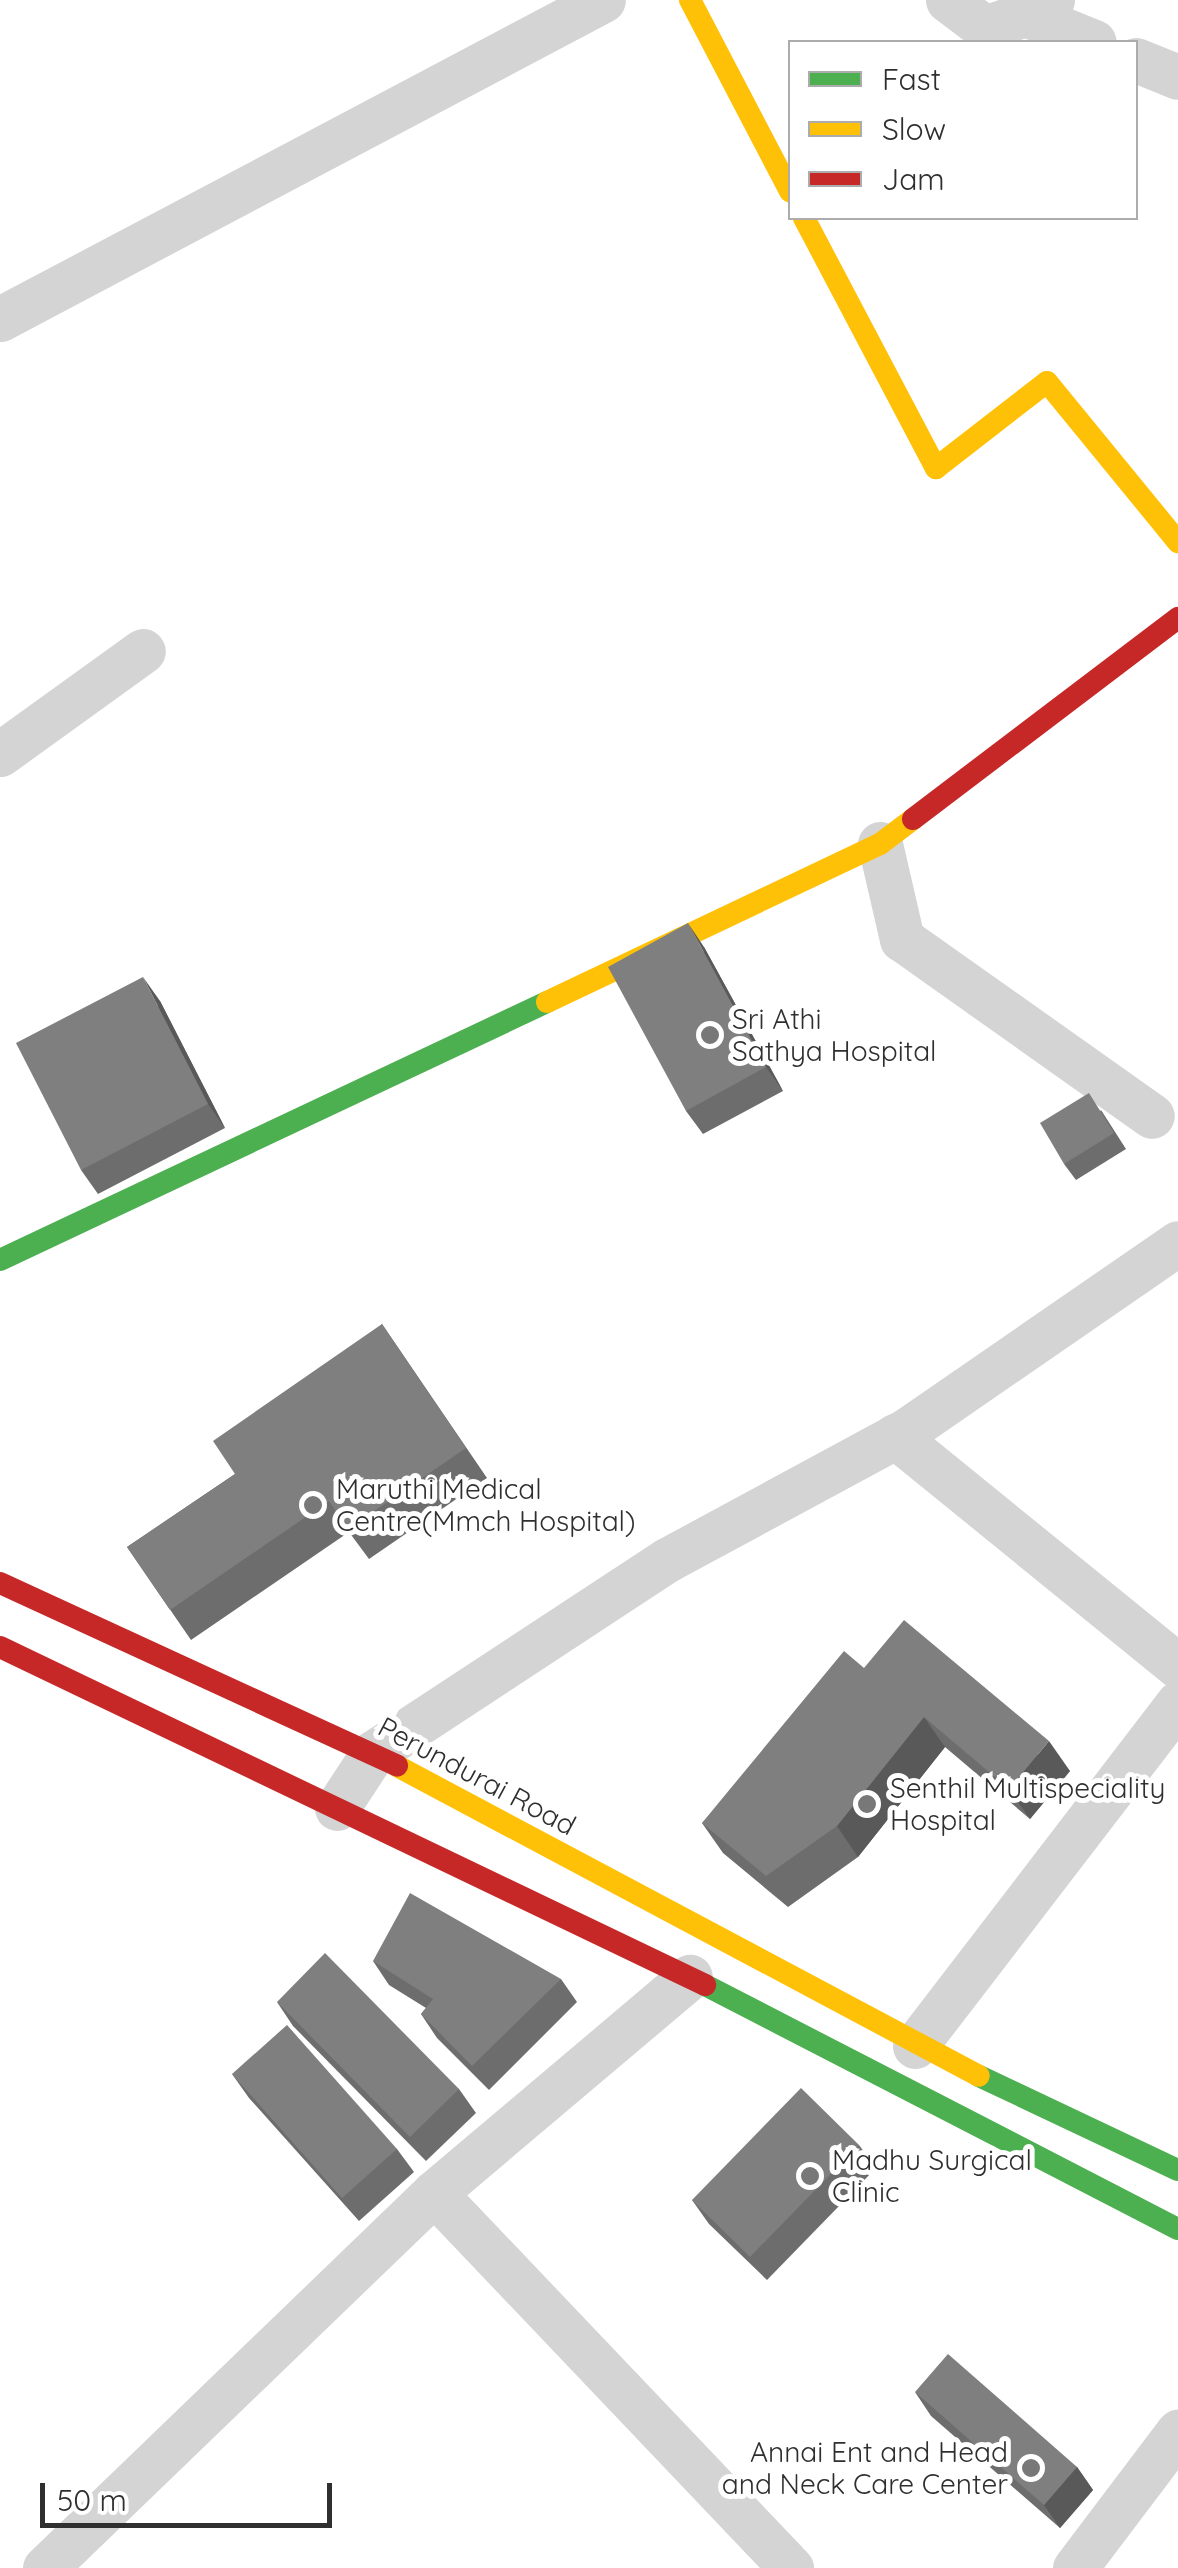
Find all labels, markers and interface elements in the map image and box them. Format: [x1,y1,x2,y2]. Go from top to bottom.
legend [788,40,1138,220]
text: Fast [882,60,941,98]
text: Slow [882,110,946,148]
text: Jam [882,160,945,198]
place label: Sri Athi Sathya Hospital [732,1002,937,1068]
marker: Sri Athi Sathya Hospital [697,1022,723,1048]
place label: Maruthi Medical Centre(Mmch Hospital) [336,1472,636,1538]
marker: Maruthi Medical Centre(Mmch Hospital) [300,1492,326,1518]
street label: Perundurai Road [372,1710,582,1842]
place label: Senthil Multispeciality Hospital [890,1771,1165,1837]
marker: Senthil Multispeciality Hospital [854,1791,880,1817]
place label: Madhu Surgical Clinic [832,2143,1032,2209]
marker: Madhu Surgical Clinic [797,2163,823,2189]
place label: Annai Ent and Head and Neck Care Center [722,2435,1008,2501]
marker: Annai Ent and Head and Neck Care Center [1018,2455,1044,2481]
scale bar [45,2463,338,2525]
text: 50 m [57,2481,127,2519]

